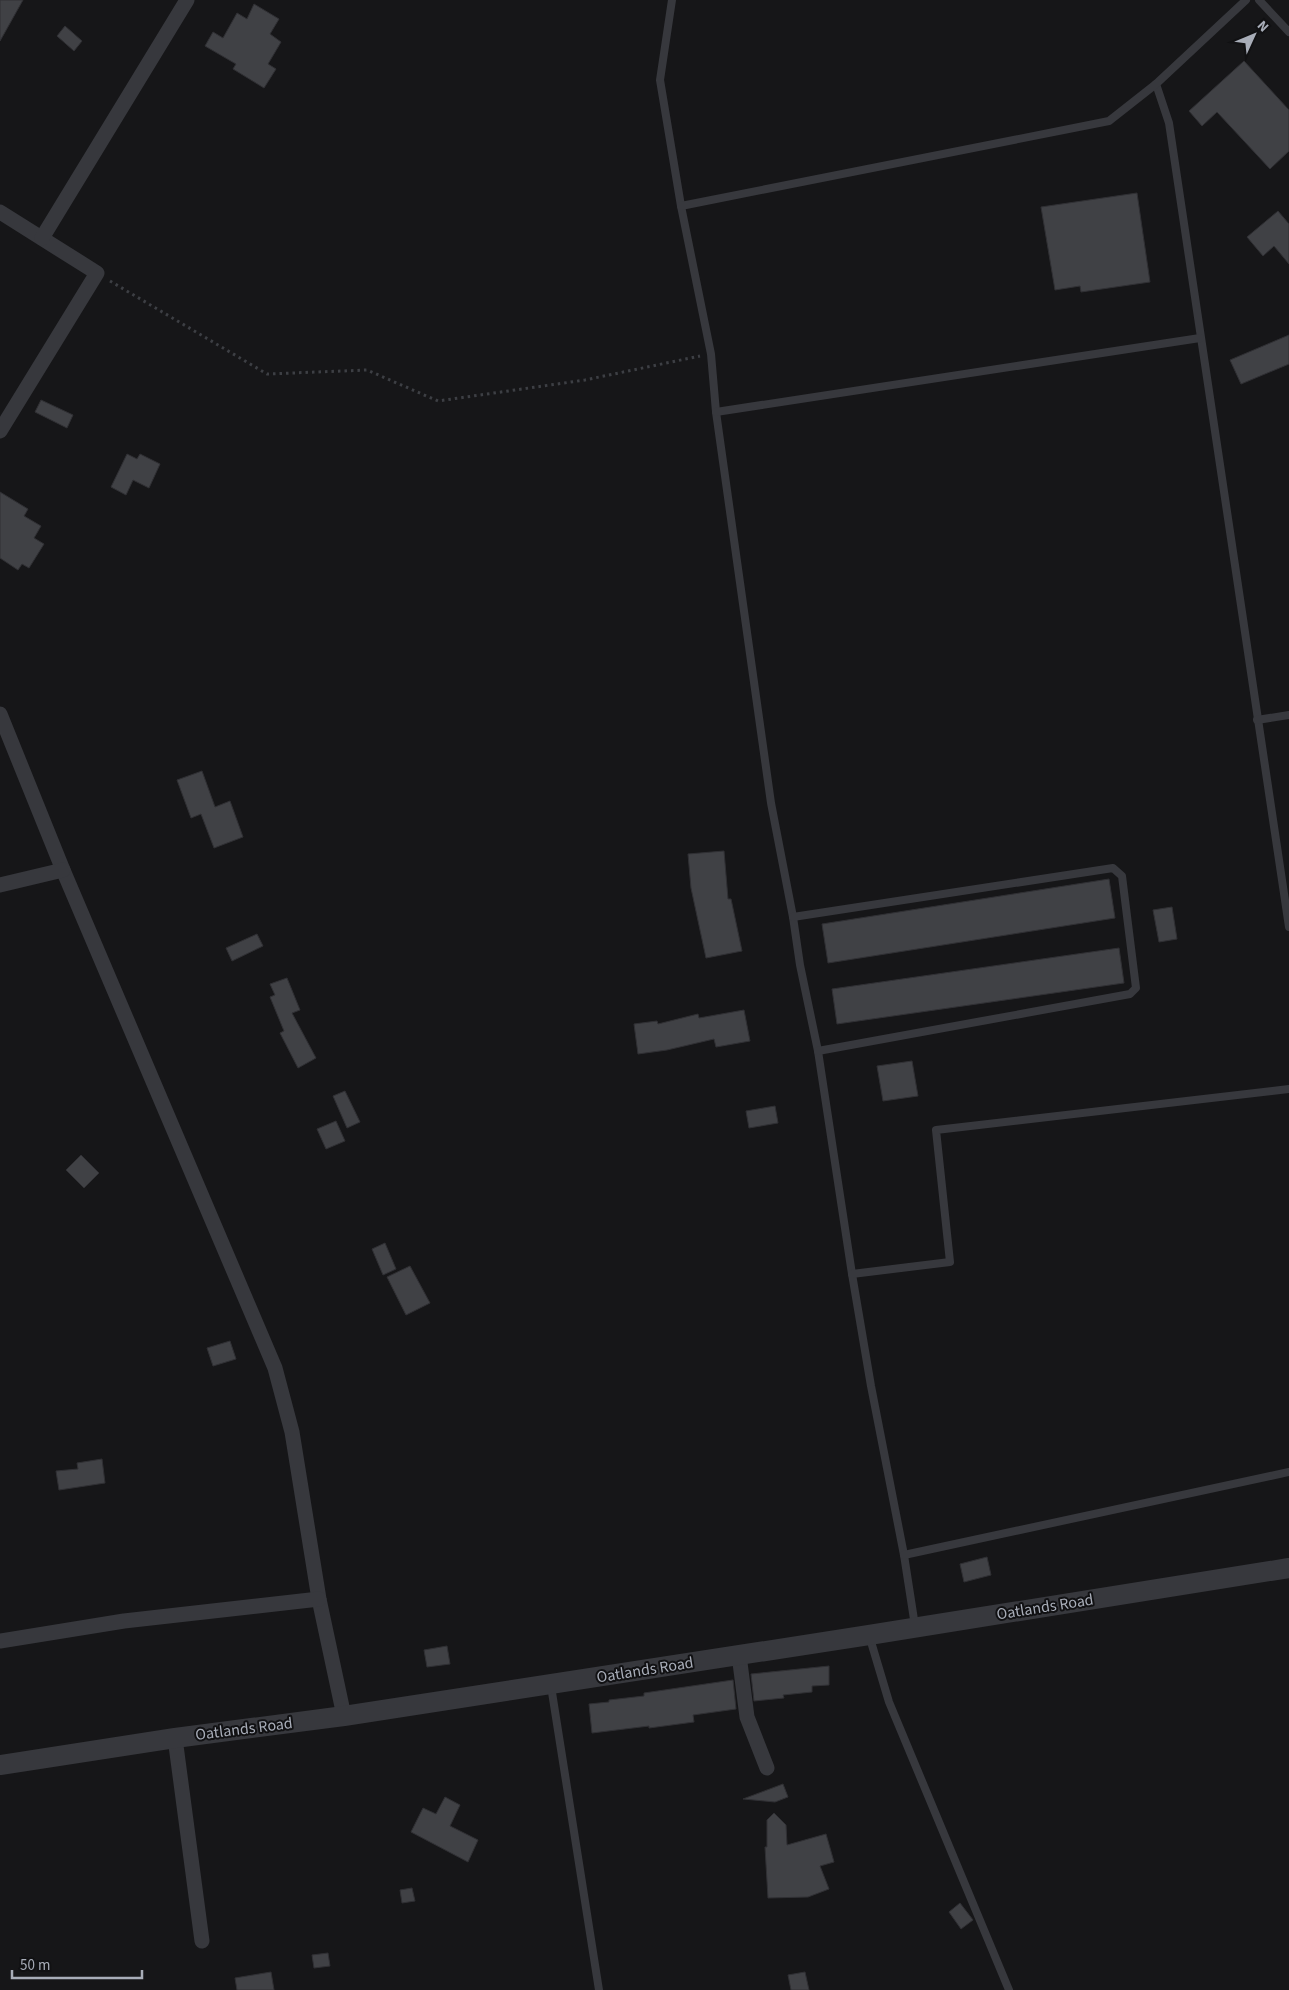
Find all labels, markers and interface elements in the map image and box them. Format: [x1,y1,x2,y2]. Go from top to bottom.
north arrow [1229,10,1279,60]
text: N [1252,16,1273,37]
street label: Oatlands Road [995,1588,1095,1626]
street label: Oatlands Road [595,1651,695,1689]
street label: Oatlands Road [194,1712,294,1746]
scale bar [12,1948,142,1980]
text: 50 m [20,1955,50,1976]

